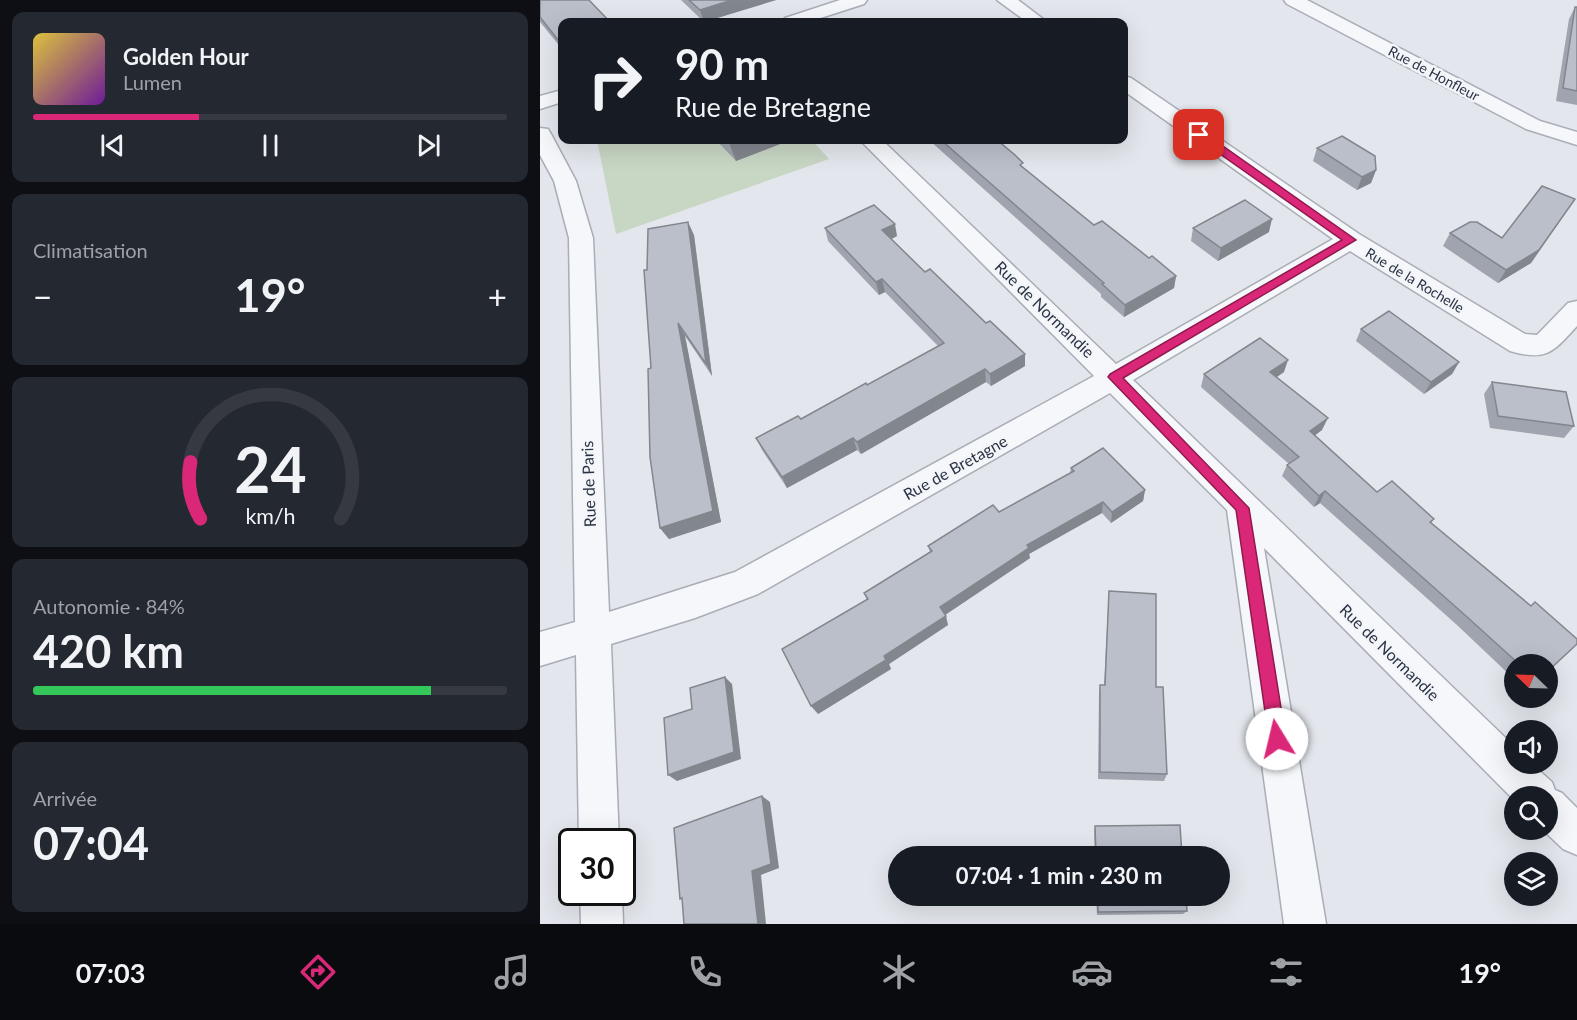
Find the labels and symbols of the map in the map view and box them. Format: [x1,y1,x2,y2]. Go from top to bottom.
street label: Rue de Honfleur [1386,42,1482,104]
pin [1173,109,1224,160]
street label: Rue de la Rochelle [1363,244,1467,316]
street label: Rue de Normandie [991,257,1099,361]
street label: Rue de Bretagne [900,431,1010,503]
street label: Rue de Paris [577,440,599,528]
street label: Rue de Normandie [1336,600,1444,704]
north arrow [1504,654,1558,708]
position arrow [1245,707,1309,771]
speed limit sign: 30 [558,828,636,906]

